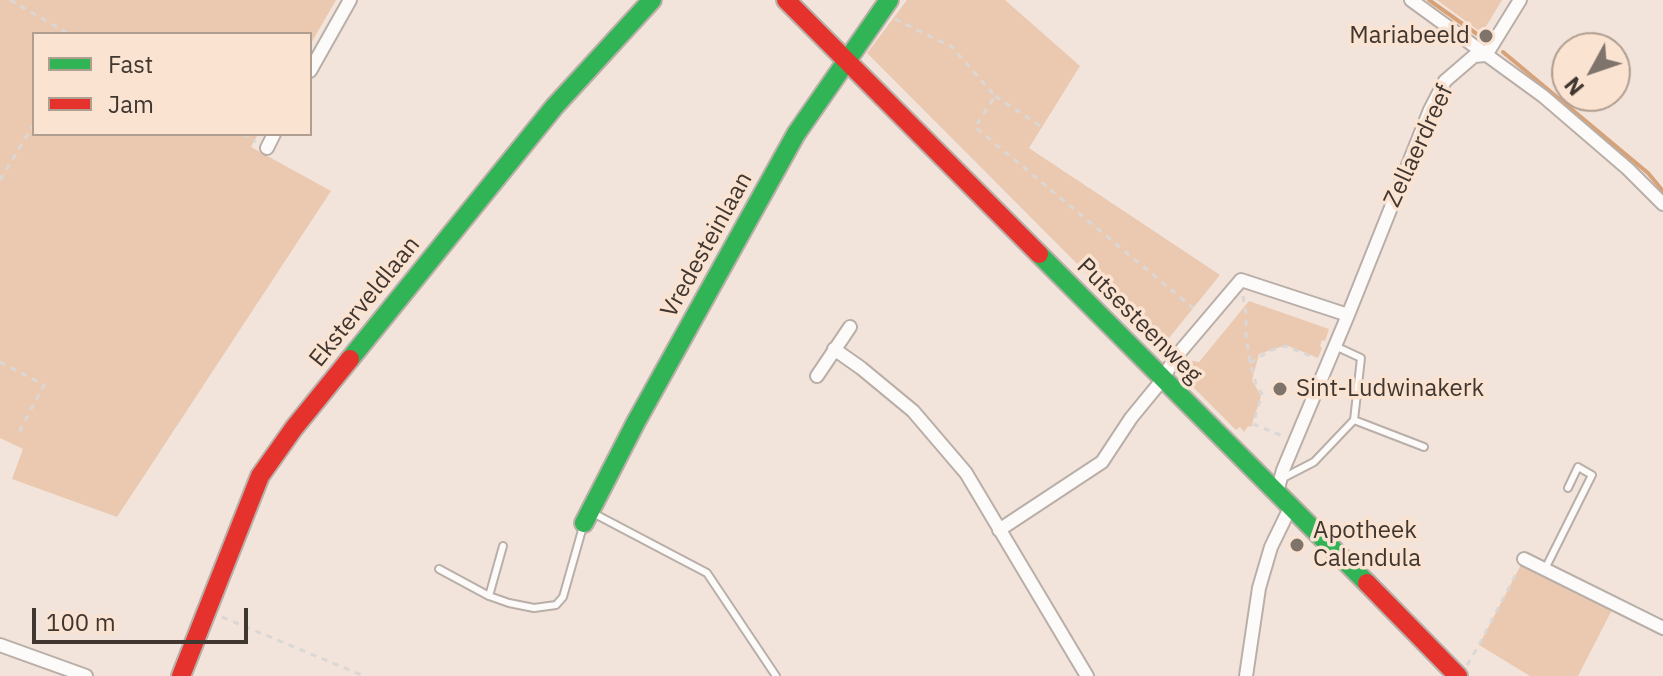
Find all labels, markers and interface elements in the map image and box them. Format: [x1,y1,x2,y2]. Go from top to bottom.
place label: Mariabeeld [1349,22,1470,50]
marker: Mariabeeld [1477,27,1495,45]
legend [32,32,312,136]
north arrow [1551,32,1631,112]
text: Fast [108,48,153,80]
text: N [1558,71,1590,102]
street label: Zellaerdreef [1378,80,1460,212]
text: Jam [108,88,154,120]
street label: Vredesteinlaan [655,167,759,323]
street label: Eksterveldlaan [304,231,426,373]
street label: Putsesteenweg [1070,252,1208,390]
place label: Sint-Ludwinakerk [1296,375,1484,403]
marker: Sint-Ludwinakerk [1271,380,1289,398]
place label: Apotheek Calendula [1313,517,1421,573]
marker: Apotheek Calendula [1288,536,1306,554]
scale bar [36,592,252,642]
text: 100 m [46,606,116,638]

